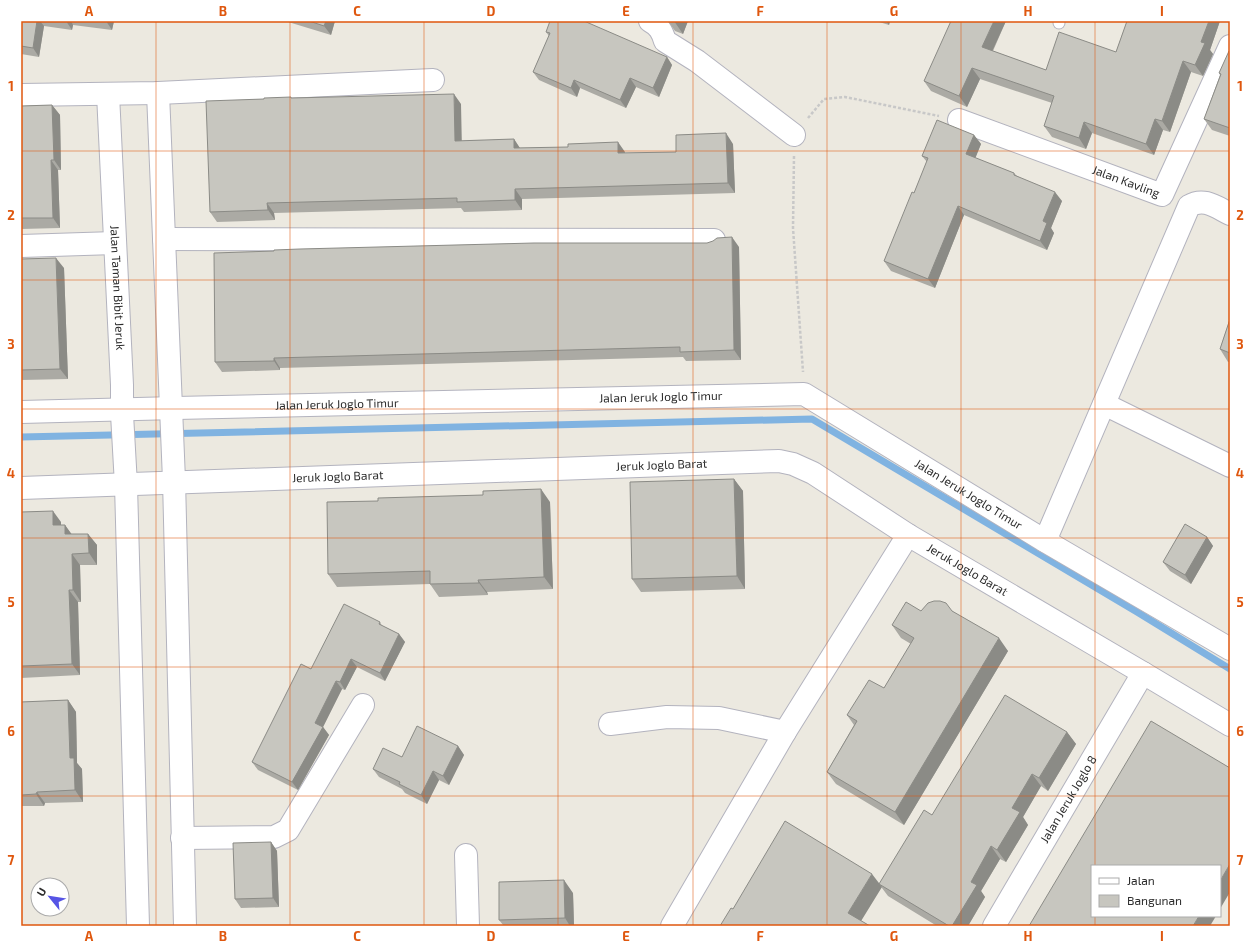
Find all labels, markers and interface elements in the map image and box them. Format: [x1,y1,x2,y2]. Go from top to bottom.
text: A [85,3,94,19]
text: B [219,3,227,19]
text: C [353,3,361,19]
text: D [487,3,496,19]
text: E [622,3,630,19]
text: F [756,3,764,19]
text: G [890,3,898,19]
text: H [1024,3,1033,19]
text: I [1160,3,1164,19]
text: 1 [8,78,14,94]
text: 1 [1237,78,1243,94]
street label: Jalan Kavling [1091,162,1162,200]
text: 2 [7,207,15,223]
text: 2 [1236,207,1244,223]
street label: Jalan Taman Bibit Jeruk [108,225,128,351]
text: 3 [7,336,15,352]
text: 3 [1236,336,1244,352]
street label: Jalan Jeruk Joglo Timur [599,388,723,405]
street label: Jalan Jeruk Joglo Timur [275,395,399,412]
street label: Jalan Jeruk Joglo Timur [913,455,1026,532]
street label: Jeruk Joglo Barat [616,456,708,473]
text: 4 [7,465,15,481]
text: 4 [1236,465,1244,481]
street label: Jeruk Joglo Barat [292,467,384,484]
street label: Jeruk Joglo Barat [925,540,1011,598]
text: 5 [7,594,15,610]
text: 5 [1236,594,1244,610]
text: 6 [7,723,15,739]
text: 6 [1236,723,1244,739]
street label: Jalan Jeruk Joglo 8 [1037,753,1099,845]
text: 7 [8,852,15,868]
text: 7 [1237,852,1244,868]
legend [1091,865,1221,917]
text: Jalan [1127,873,1155,887]
north arrow [30,877,70,917]
text: U [33,885,48,898]
text: Bangunan [1127,893,1182,907]
text: A [85,928,94,944]
text: B [219,928,227,944]
text: C [353,928,361,944]
text: D [487,928,496,944]
text: E [622,928,630,944]
text: F [756,928,764,944]
text: G [890,928,898,944]
text: H [1024,928,1033,944]
text: I [1160,928,1164,944]

